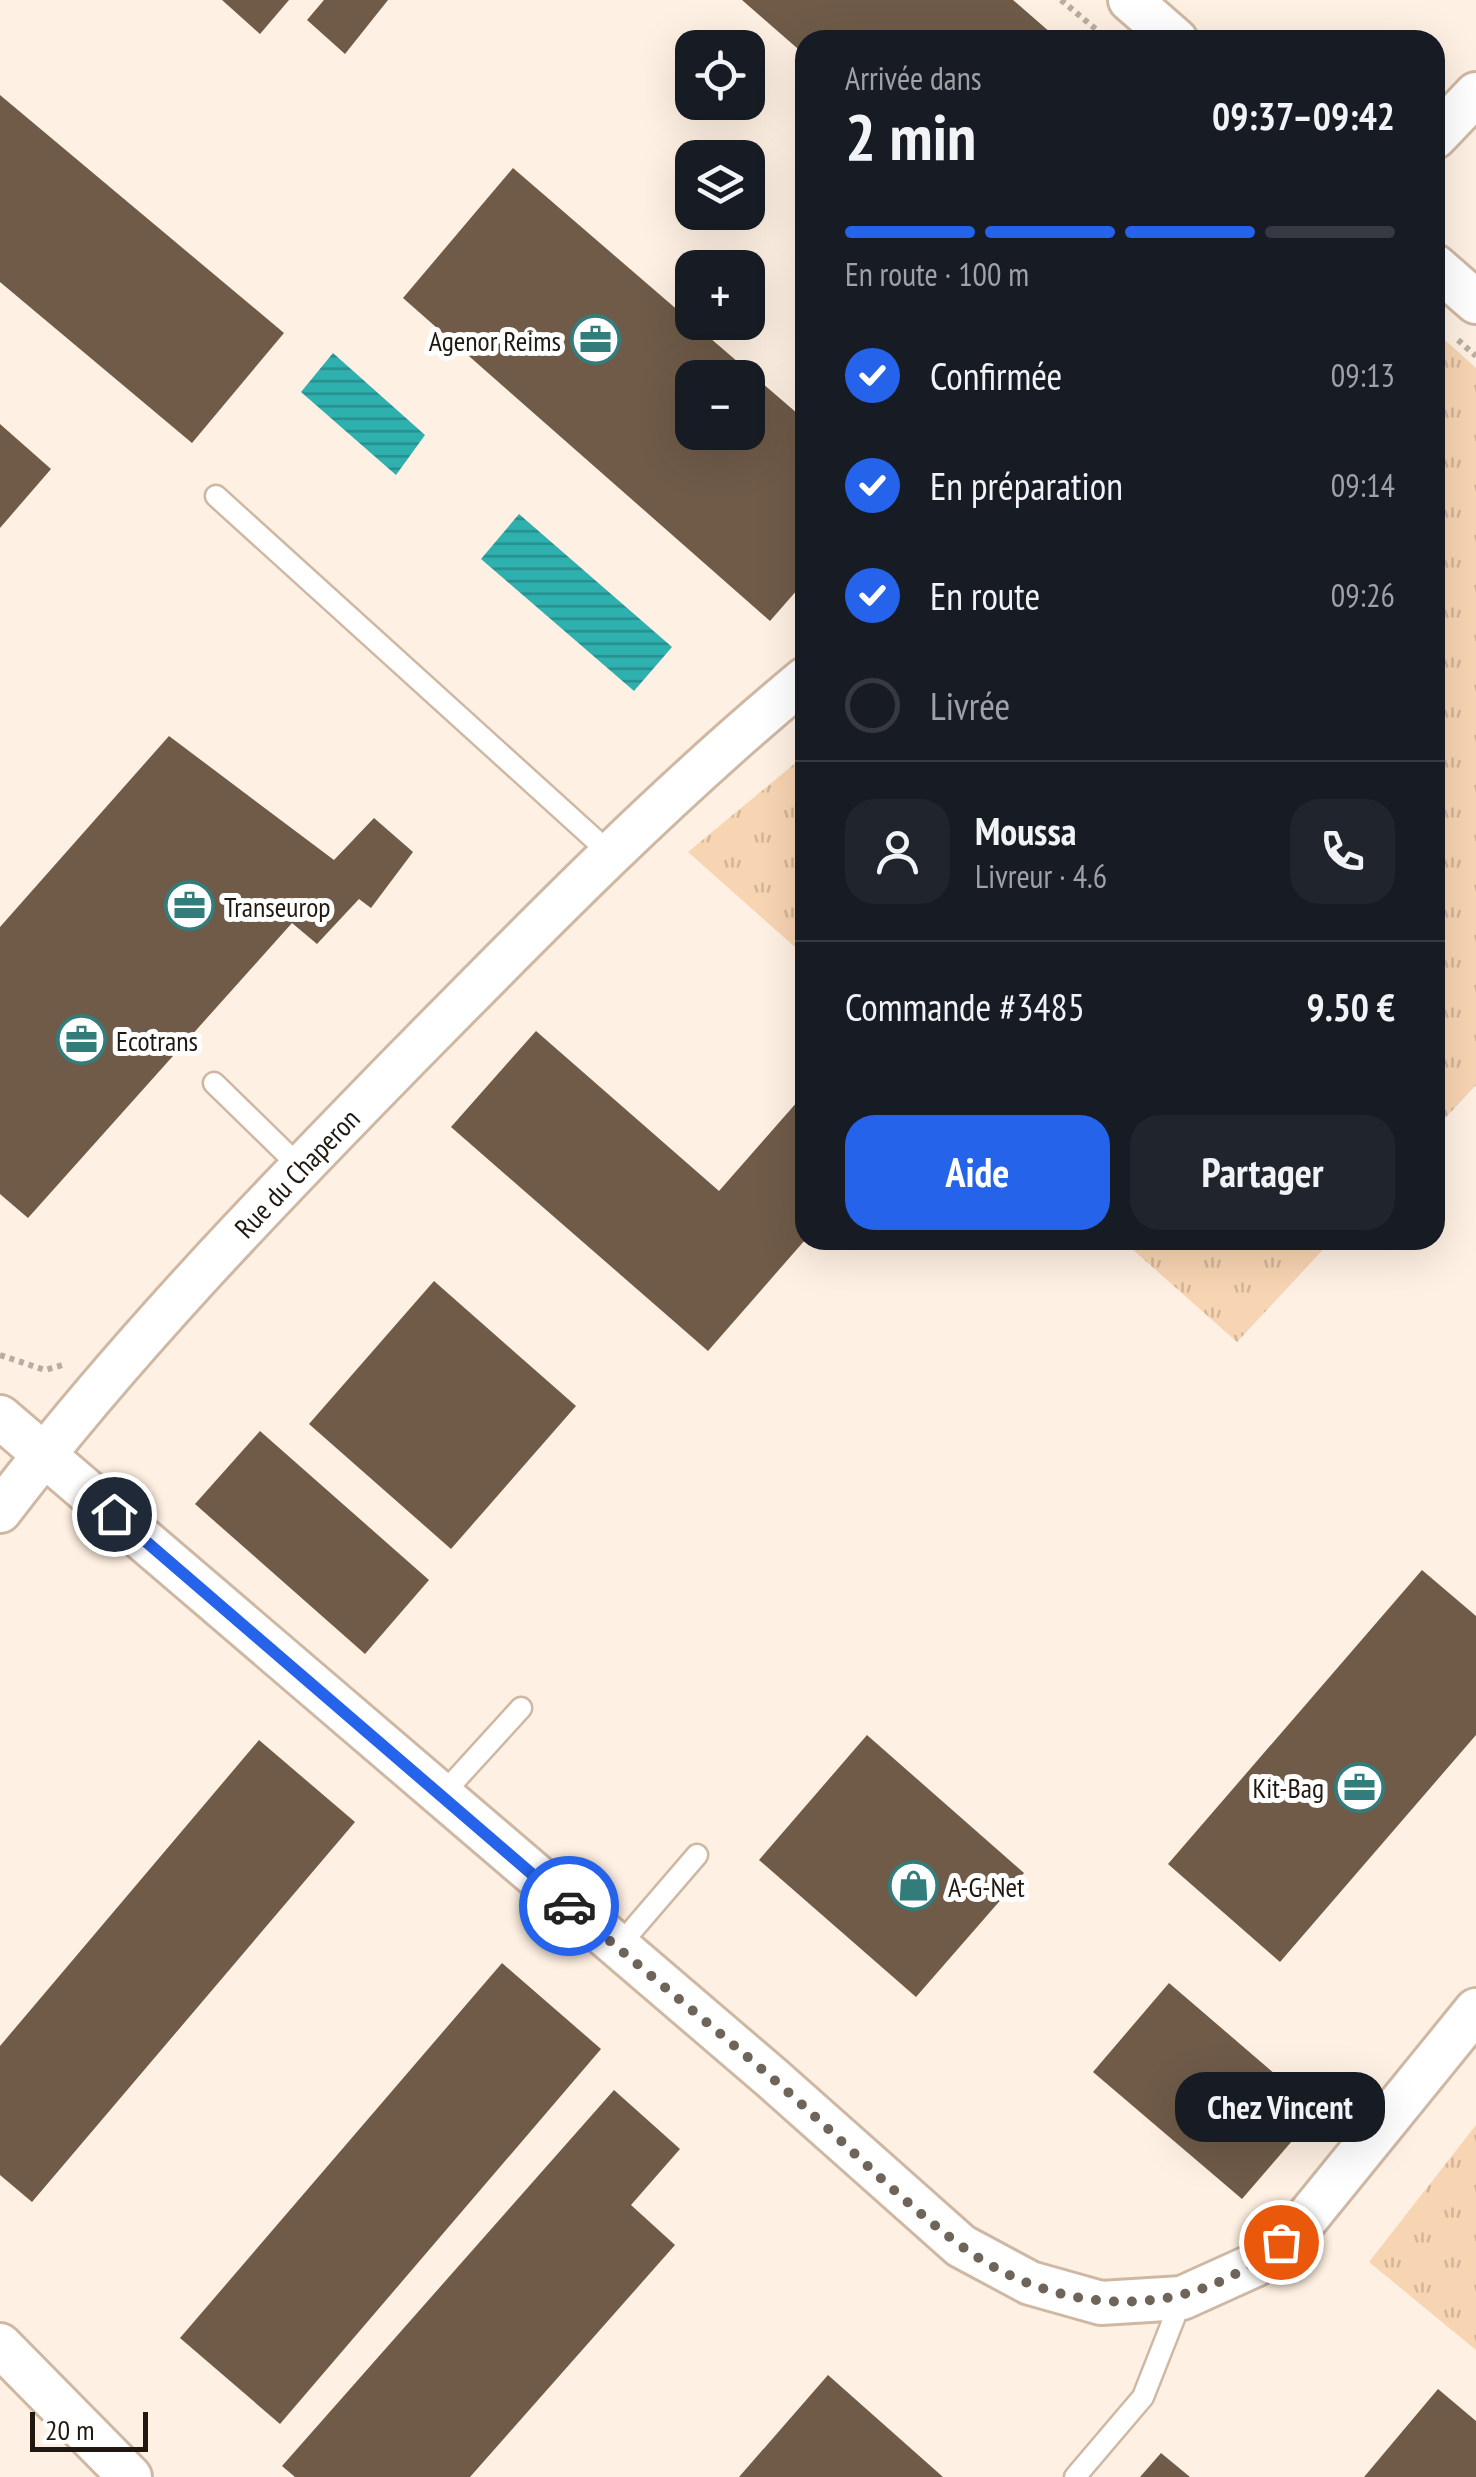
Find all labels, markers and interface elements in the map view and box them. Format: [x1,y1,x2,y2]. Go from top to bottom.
map controls [675,30,765,450]
button: locate [675,30,765,120]
text: Arrivée dans [845,57,982,99]
text: 09:37–09:42 [1212,91,1395,140]
text: 2 min [845,94,976,178]
button: layers [675,140,765,230]
button: + [675,250,765,340]
text: En route · 100 m [845,253,1029,295]
office icon: Agenor Reims [570,314,622,366]
place label: Agenor Reims [429,322,561,359]
icon: check [845,348,900,403]
text: Confirmée [930,351,1062,400]
text: 09:13 [1331,354,1395,396]
button: − [675,360,765,450]
icon: check [845,458,900,513]
text: En préparation [930,461,1123,510]
text: 09:14 [1331,464,1395,506]
icon: check [845,568,900,623]
text: En route [930,571,1040,620]
text: 09:26 [1331,574,1395,616]
text: Livrée [930,681,1010,730]
button: person [845,799,950,904]
button: phone [1290,799,1395,904]
text: Moussa [975,806,1076,855]
text: Livreur · 4.6 [975,855,1107,897]
office icon: Transeurop [163,880,215,932]
place label: Transeurop [224,888,330,925]
text: Commande #3485 [845,982,1085,1031]
text: 9.50 € [1306,982,1395,1031]
office icon: Ecotrans [55,1014,107,1066]
place label: Ecotrans [116,1022,198,1059]
street label: Rue du Chaperon [226,1100,367,1245]
button: Aide [845,1115,1110,1230]
button: Partager [1130,1115,1395,1230]
pin [72,1472,157,1557]
icon: home [87,1487,142,1542]
office icon: Kit-Bag [1333,1761,1385,1813]
place label: Kit-Bag [1252,1769,1324,1806]
courier [519,1856,619,1956]
shop icon: A-G-Net [887,1860,939,1912]
place label: A-G-Net [948,1868,1025,1905]
icon: car [542,1879,597,1934]
callout: Chez Vincent [1176,2072,1386,2142]
text: Chez Vincent [1207,2086,1353,2128]
pin [1239,2200,1324,2285]
icon: bag [1254,2215,1309,2270]
scale bar [30,2407,148,2452]
text: 20 m [45,2411,94,2448]

